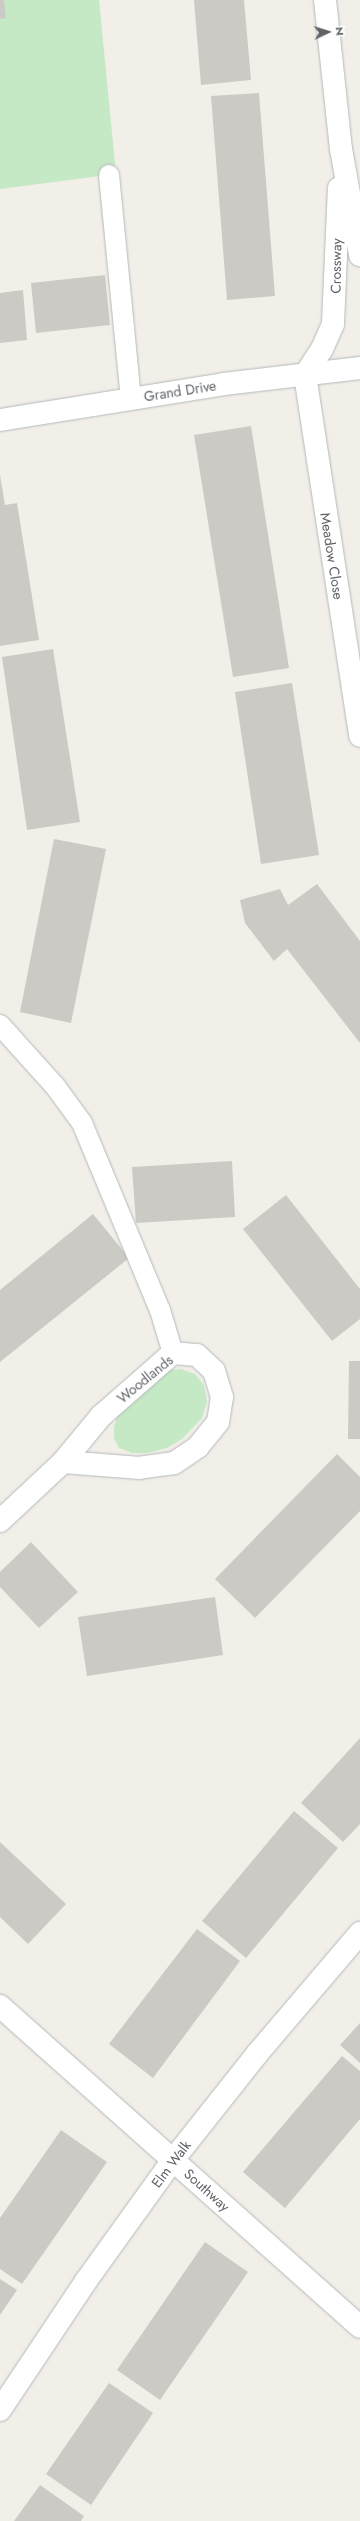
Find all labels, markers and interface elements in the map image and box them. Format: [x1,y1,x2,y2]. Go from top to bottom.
north arrow [308,12,348,52]
text: N [332,26,348,36]
street label: Crossway [327,238,345,294]
street label: Grand Drive [143,377,217,405]
street label: Meadow Close [317,511,347,601]
street label: Woodlands [114,1351,176,1407]
street label: Elm Walk [148,2137,194,2191]
street label: Southway [181,2165,233,2215]

